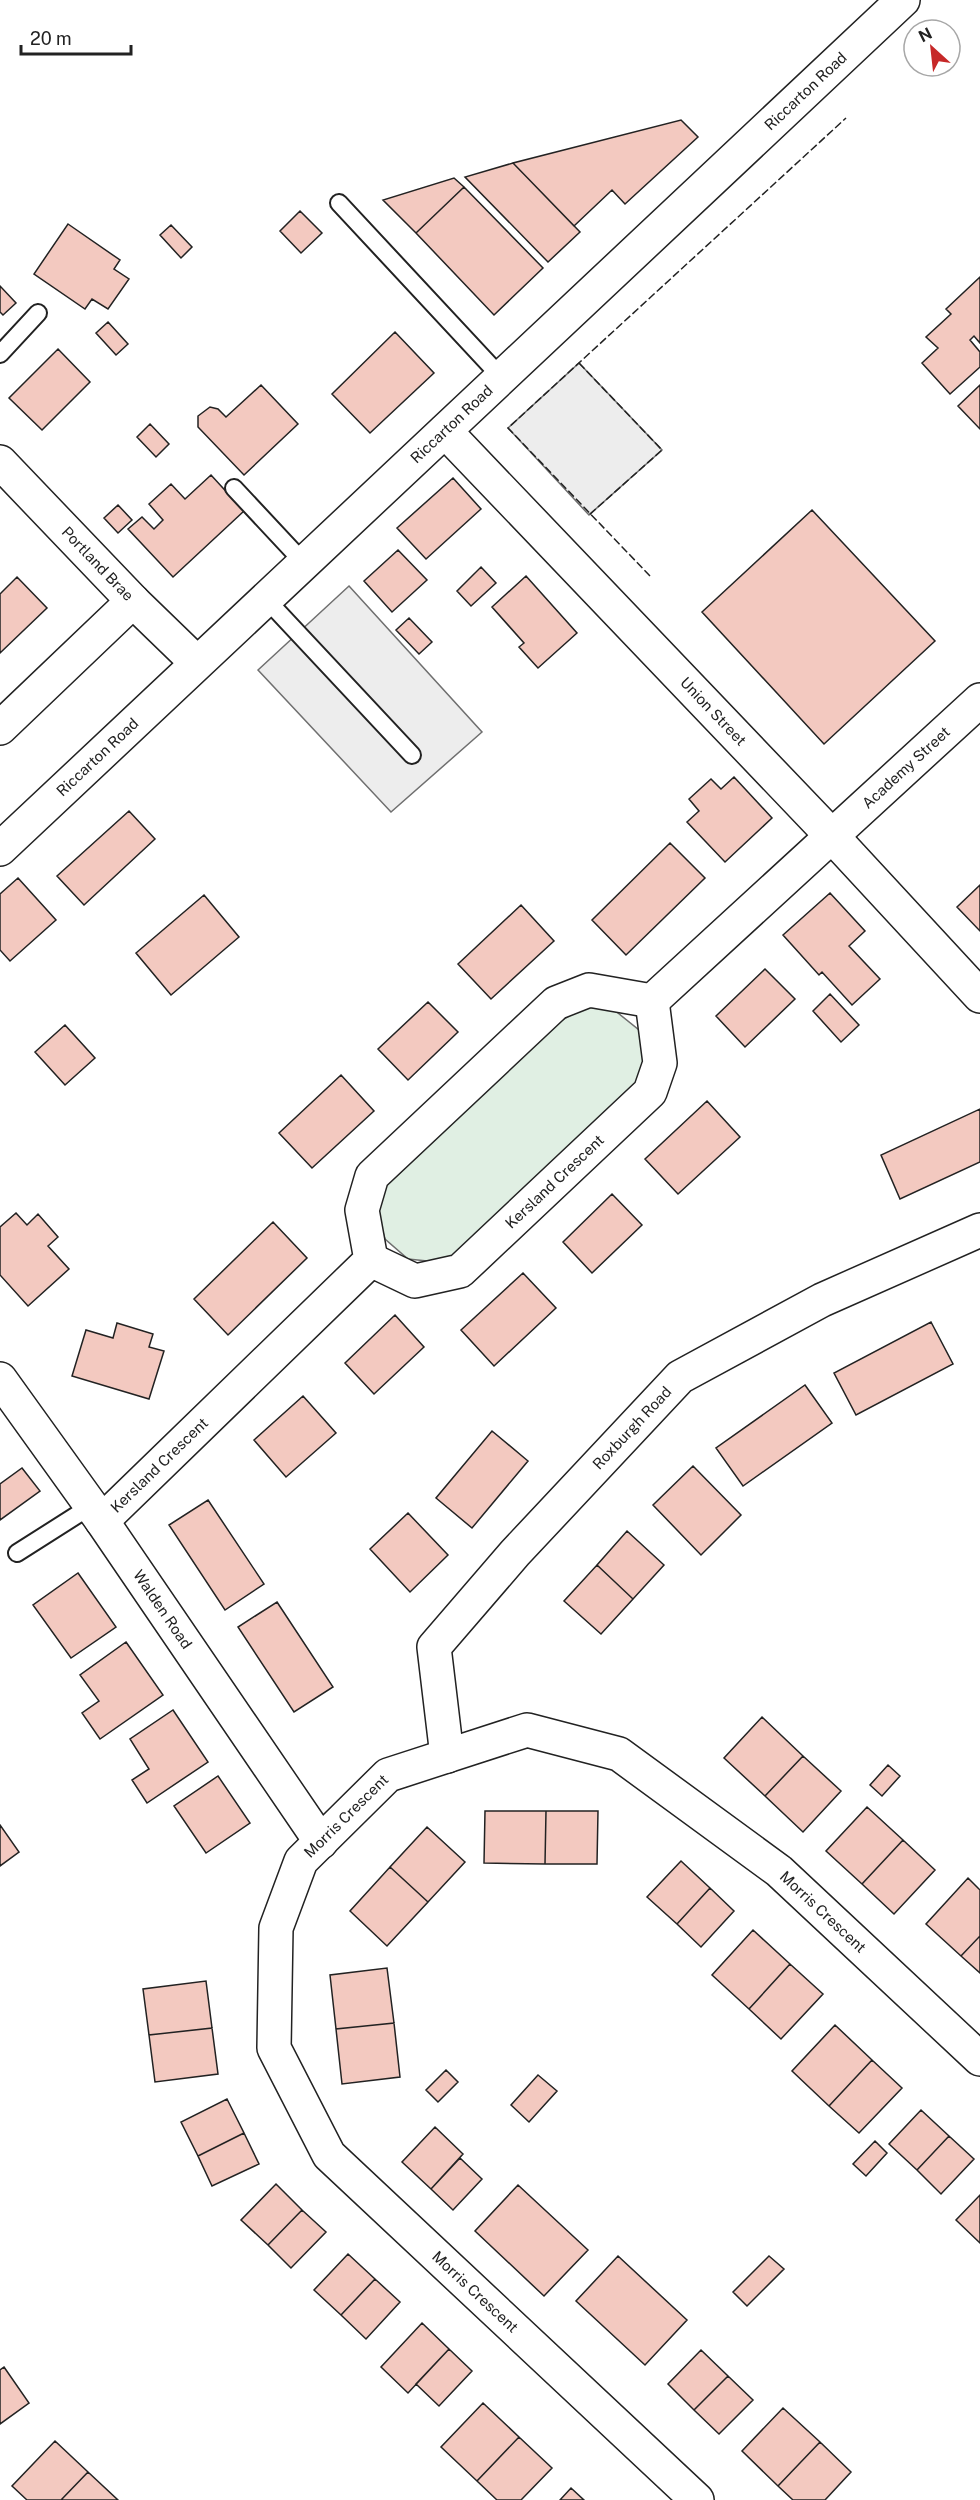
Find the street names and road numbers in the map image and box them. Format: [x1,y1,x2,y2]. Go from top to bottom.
street label: Riccarton Road [761,49,850,133]
street label: Riccarton Road [407,381,496,466]
street label: Portland Brae [59,523,137,604]
street label: Union Street [677,674,750,749]
street label: Riccarton Road [53,714,142,799]
street label: Academy Street [859,723,953,812]
street label: Kersland Crescent [502,1131,607,1232]
street label: Roxburgh Road [589,1383,674,1473]
street label: Kersland Crescent [107,1414,211,1516]
street label: Walden Road [130,1567,196,1652]
street label: Morris Crescent [300,1771,392,1861]
street label: Morris Crescent [777,1867,870,1956]
street label: Morris Crescent [429,2248,522,2336]

